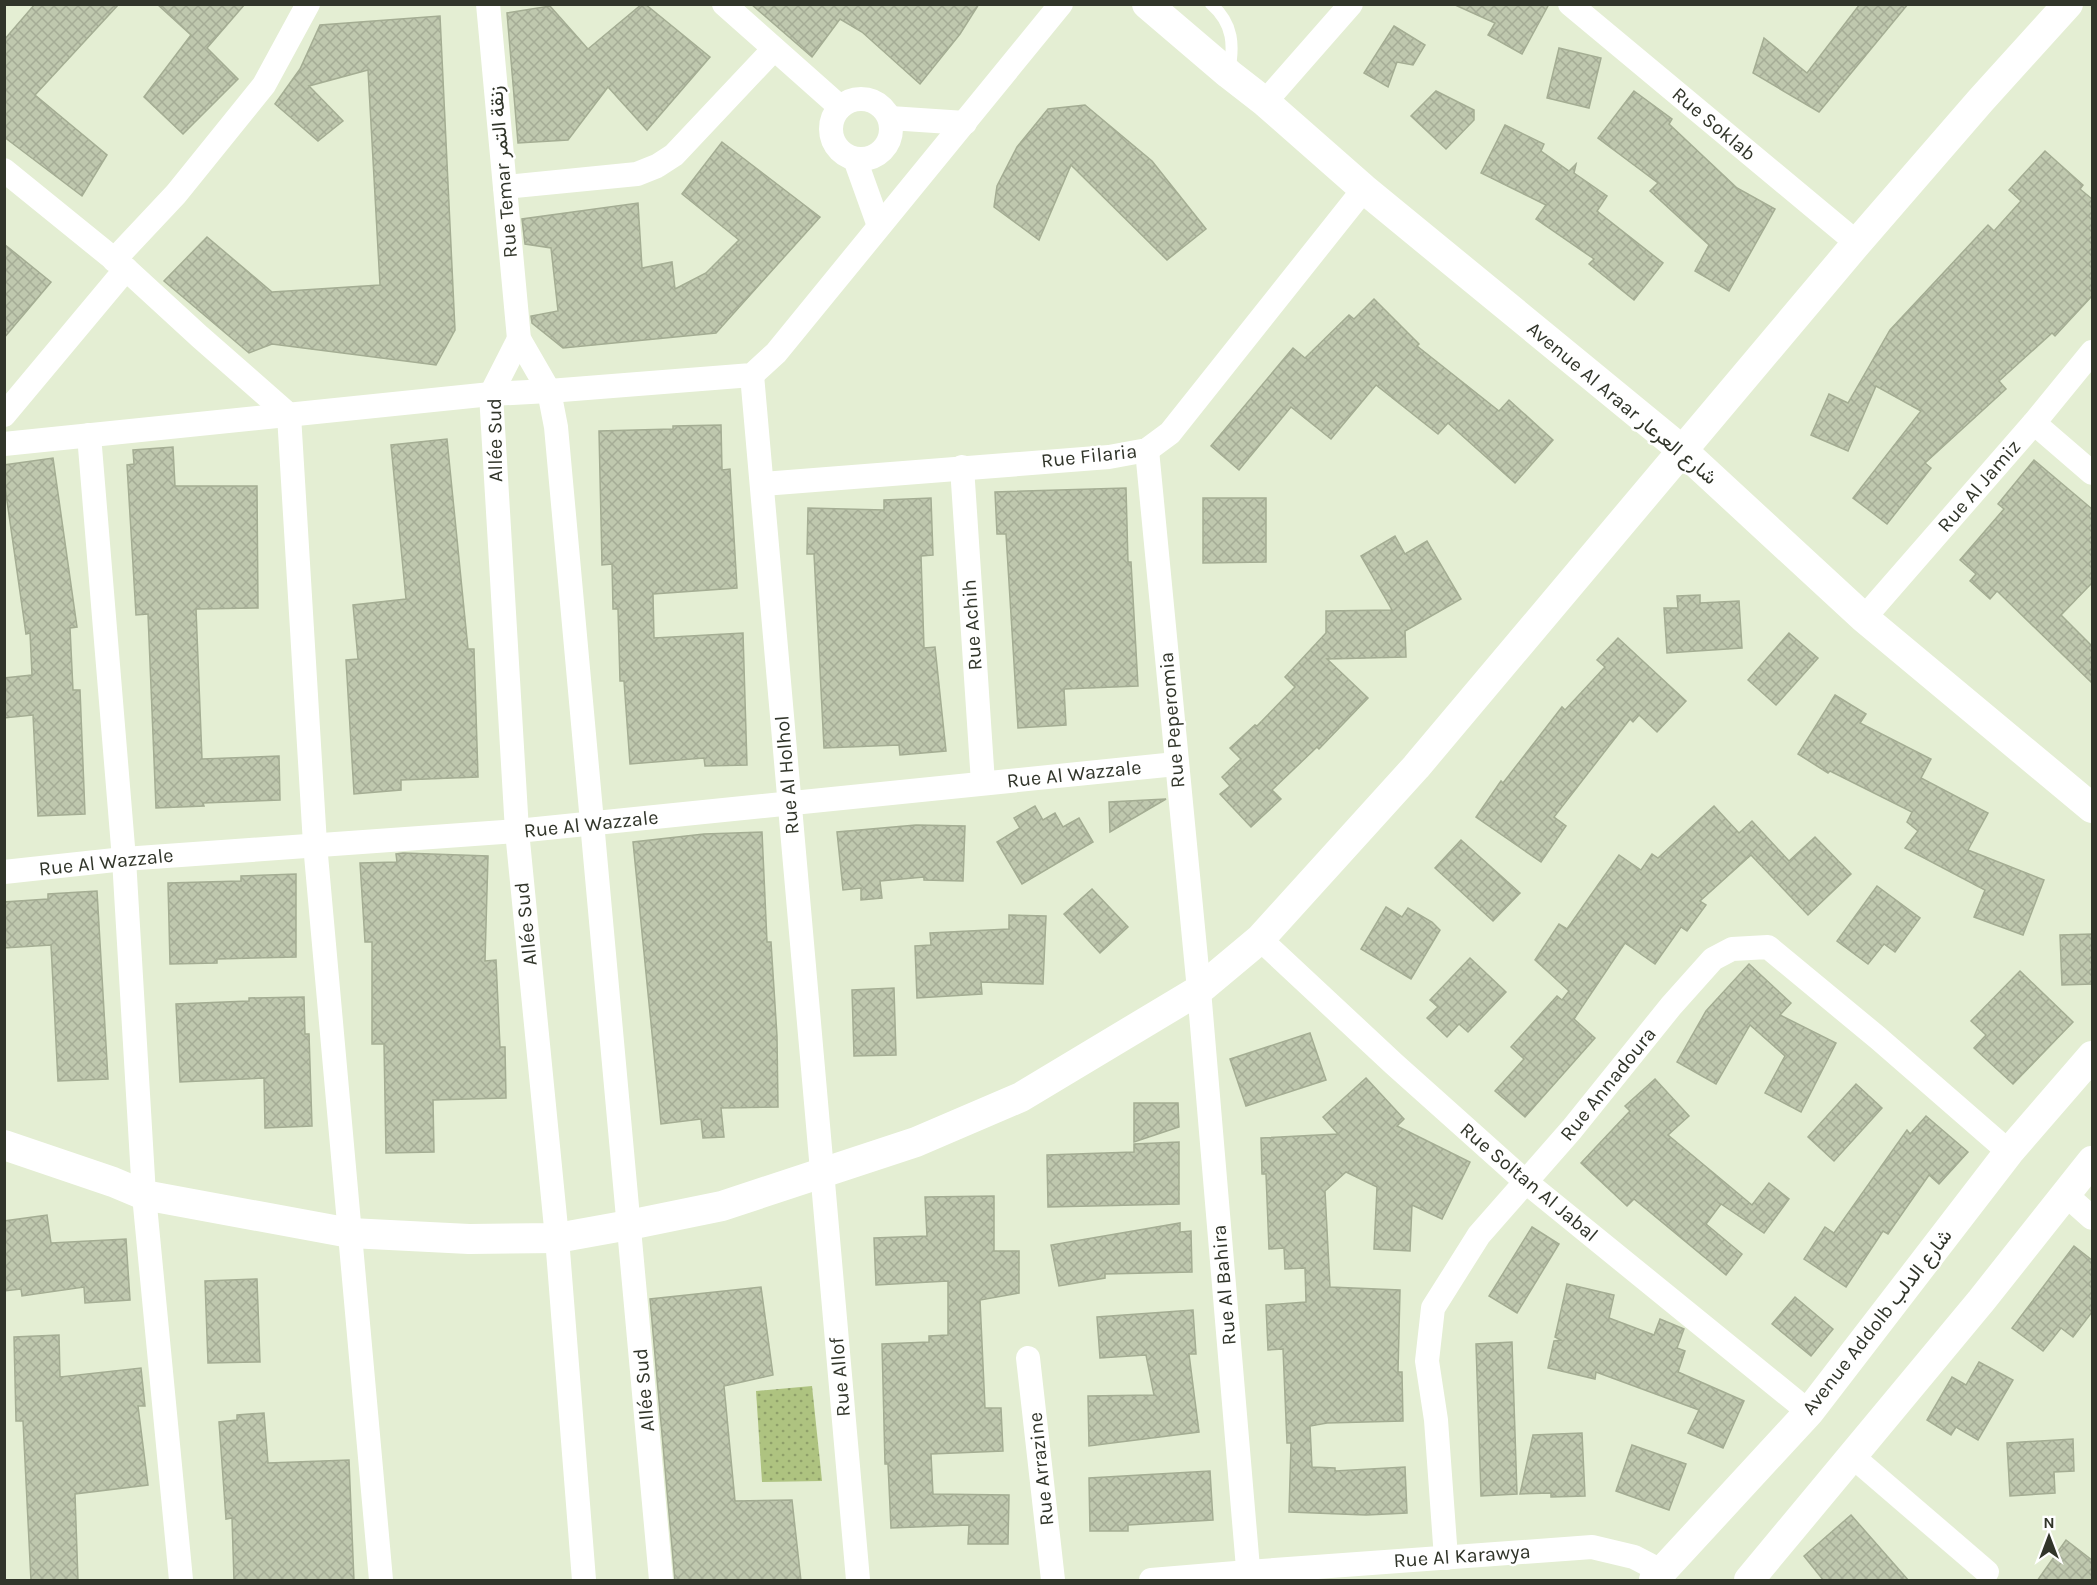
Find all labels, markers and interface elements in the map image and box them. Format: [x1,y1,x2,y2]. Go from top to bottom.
street label: Rue Soklab [1667,82,1761,166]
street label: Rue Temar زنقة التمر [484,85,523,259]
street label: Avenue Al Araar شارع العرعار [1521,317,1722,491]
street label: Allée Sud [483,398,507,482]
street label: Rue Al Jamiz [1933,435,2025,537]
street label: Rue Filaria [1040,440,1138,472]
street label: Rue Achih [957,579,987,671]
street label: Rue Peperomia [1155,651,1189,789]
street label: Rue Al Holhol [770,714,804,836]
street label: Rue Al Wazzale [1005,755,1143,793]
street label: Rue Al Wazzale [522,805,660,843]
street label: Rue Al Wazzale [37,843,175,881]
street label: Allée Sud [510,881,542,967]
street label: Rue Annadoura [1555,1023,1661,1145]
street label: Rue Soltan Al Jabal [1455,1118,1603,1246]
street label: Rue Al Bahira [1207,1224,1241,1346]
street label: Avenue Addolb شارع الدلب [1797,1225,1958,1421]
street label: Rue Allof [825,1336,855,1418]
street label: Allée Sud [629,1347,659,1433]
street label: Rue Arrazine [1024,1411,1058,1527]
north arrow [2019,1507,2079,1567]
text: N [2043,1513,2055,1532]
street label: Rue Al Karawya [1393,1540,1531,1572]

